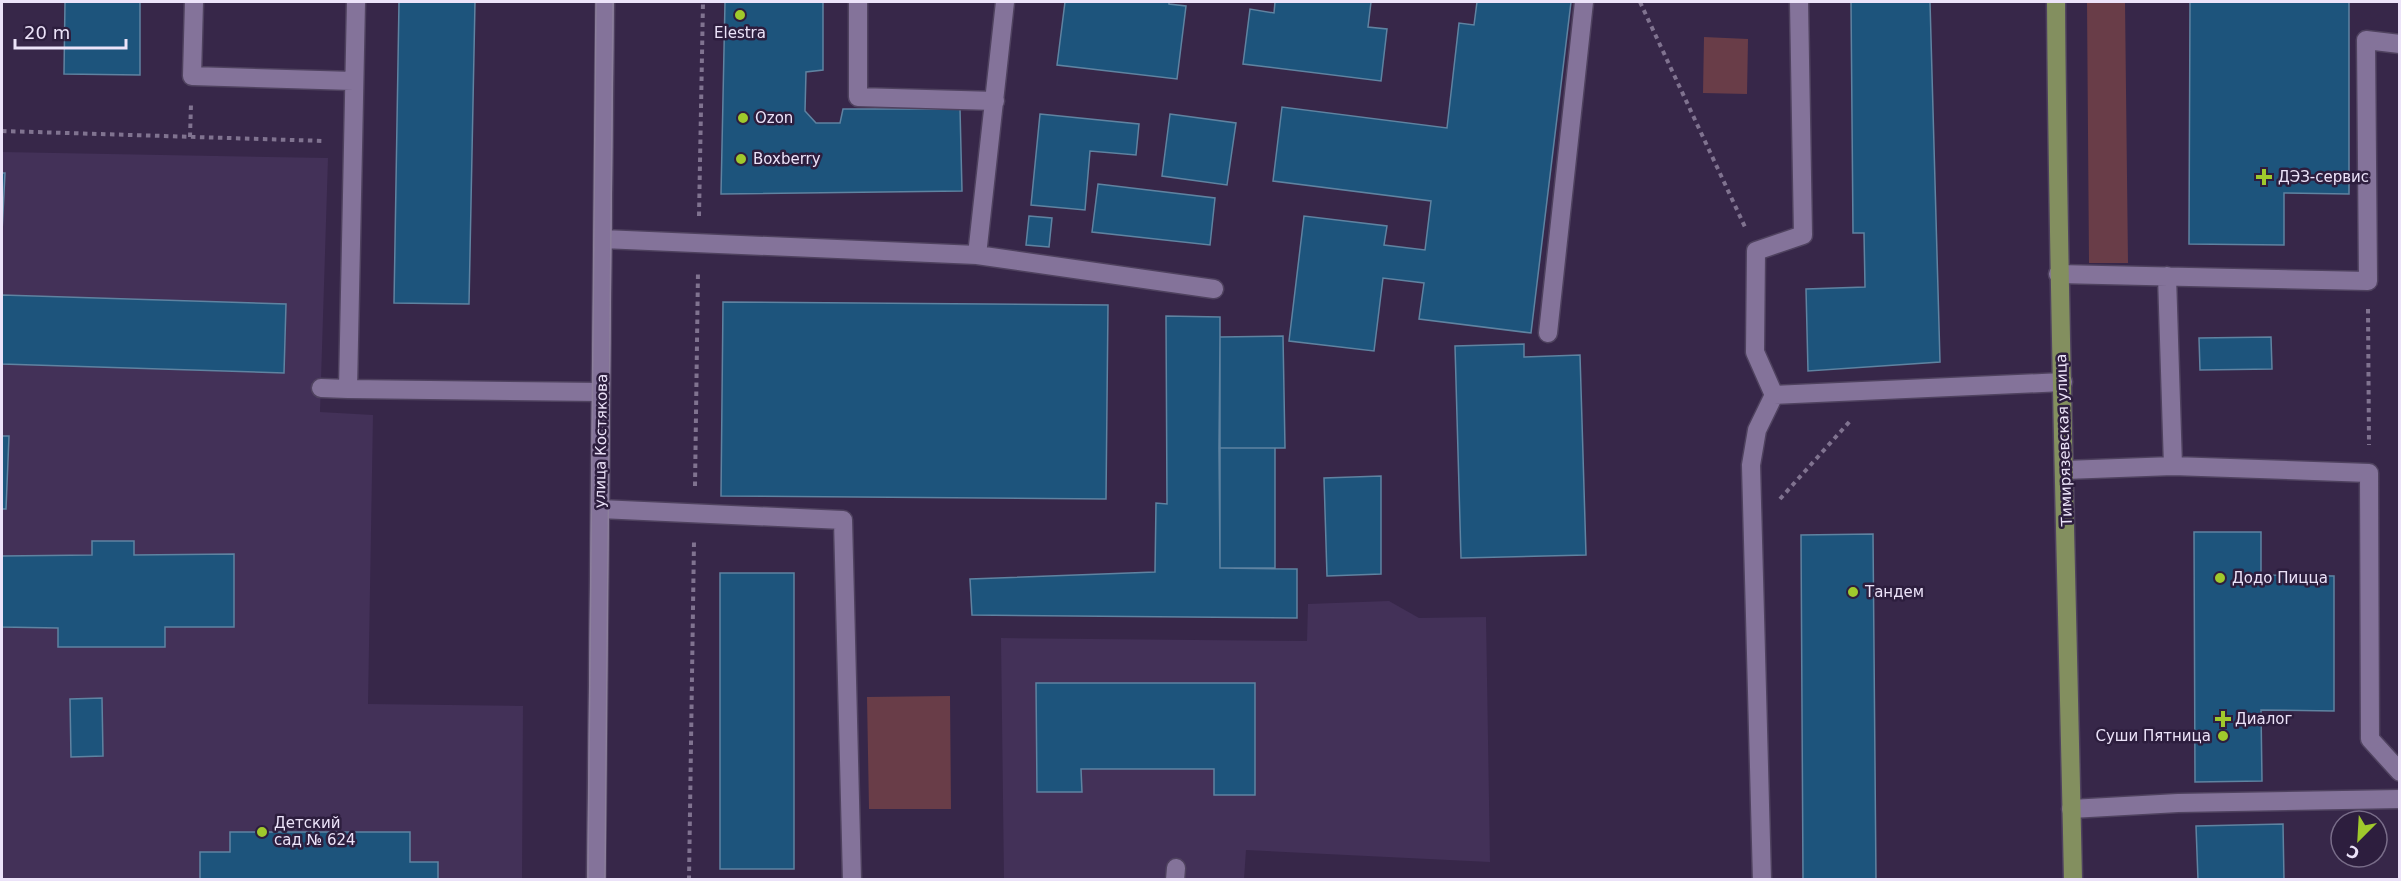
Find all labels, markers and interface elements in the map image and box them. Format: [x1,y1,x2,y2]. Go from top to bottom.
marker: Elestra [733,8,747,22]
scale bar [15,12,126,50]
text: 20 m [24,22,70,43]
place label: Elestra [714,24,766,42]
place label: Ozon [755,109,793,127]
marker: Ozon [736,111,750,125]
place label: Boxberry [753,150,821,168]
marker: Boxberry [734,152,748,166]
marker: ДЭЗ-сервис [2255,168,2273,186]
place label: ДЭЗ-сервис [2278,168,2369,186]
street label: Тимирязевская улица [2052,353,2076,528]
street label: улица Костякова [591,374,611,508]
place label: Додо Пицца [2232,569,2328,587]
marker: Додо Пицца [2213,571,2227,585]
place label: Тандем [1864,583,1924,601]
marker: Тандем [1846,585,1860,599]
place label: Диалог [2235,710,2292,728]
marker: Диалог [2216,712,2230,726]
place label: Суши Пятница [2095,727,2211,745]
marker: Суши Пятница [2216,729,2230,743]
north arrow [2329,809,2389,869]
place label: Детский сад № 624 [274,814,356,849]
marker: Детский сад № 624 [255,825,269,839]
text: С [2344,841,2362,863]

